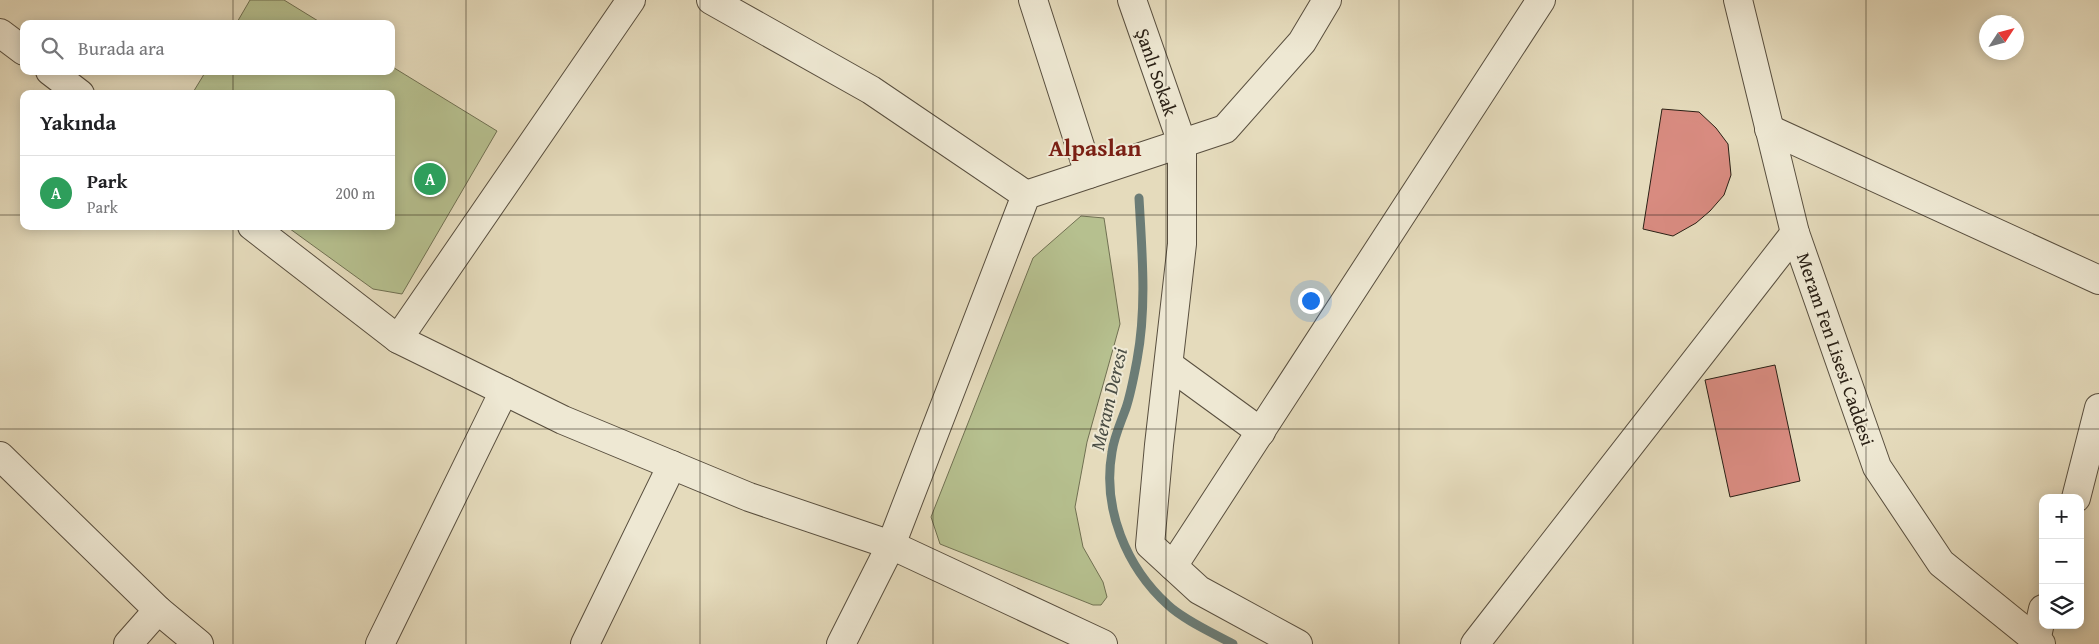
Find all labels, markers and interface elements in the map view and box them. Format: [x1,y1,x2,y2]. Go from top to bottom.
north arrow [1979,15,2024,60]
search box [20,20,395,75]
street label: Şanlı Sokak [1129,24,1185,120]
icon: search [38,34,66,62]
text: Burada ara [78,34,165,62]
text: Yakında [40,107,116,138]
district label: Alpaslan [1049,130,1141,165]
pin: A [414,160,446,198]
text: Park [87,167,127,195]
text: A [51,181,61,205]
text: 200 m [335,181,375,205]
text: Park [87,195,118,219]
street label: Meram Fen Lisesi Caddesi [1790,249,1882,449]
your location [1298,288,1324,314]
water label: Meram Deresi [1082,345,1134,453]
map controls [2039,494,2084,629]
button: + [2039,494,2084,539]
button: − [2039,539,2084,584]
button: layers [2039,584,2084,629]

